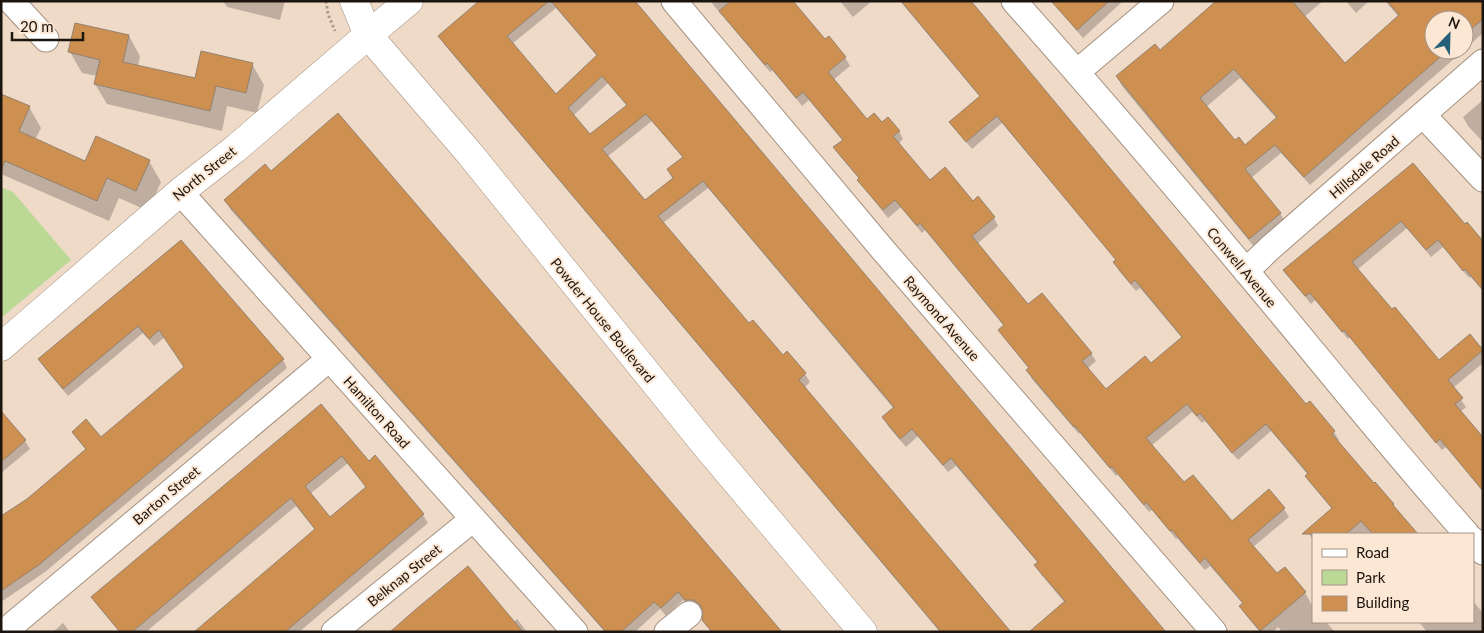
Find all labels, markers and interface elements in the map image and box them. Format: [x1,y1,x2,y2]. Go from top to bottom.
scale bar [12,10,84,42]
north arrow [1424,10,1474,60]
text: N [1446,13,1463,33]
text: 20 m [20,17,54,35]
street label: Hillsdale Road [1326,132,1402,202]
street label: North Street [169,142,239,204]
street label: Conwell Avenue [1204,224,1280,310]
street label: Powder House Boulevard [547,254,659,386]
street label: Raymond Avenue [900,272,984,364]
street label: Hamilton Road [340,372,414,452]
street label: Barton Street [129,462,203,528]
legend [1312,533,1474,623]
street label: Belknap Street [364,540,444,610]
text: Road [1356,543,1389,561]
text: Park [1356,568,1386,586]
text: Building [1356,593,1409,611]

